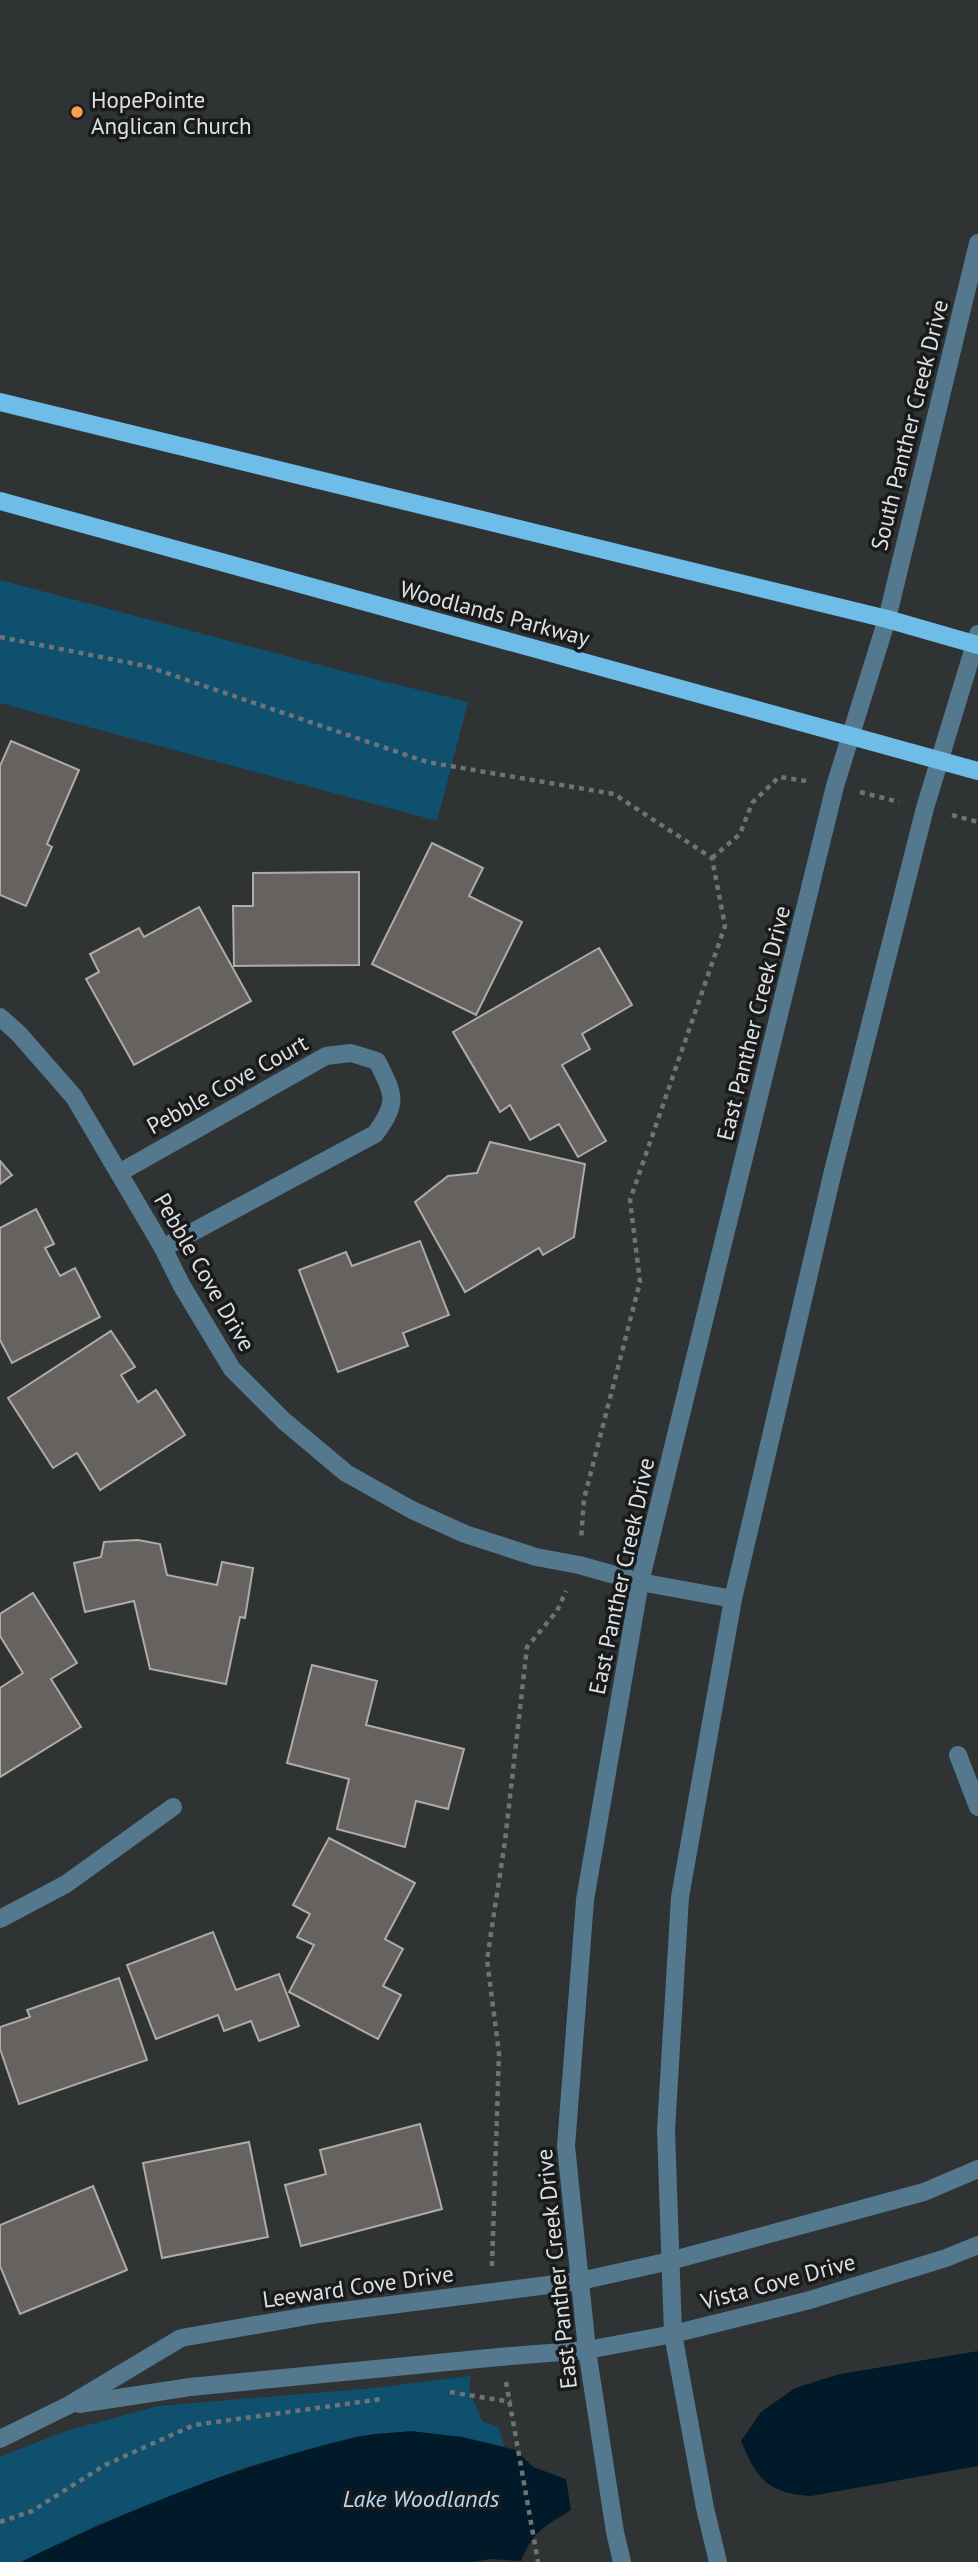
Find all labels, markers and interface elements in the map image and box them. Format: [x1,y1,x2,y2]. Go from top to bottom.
place label: HopePointe Anglican Church [91,85,252,140]
marker: HopePointe Anglican Church [69,104,85,120]
street label: South Panther Creek Drive [864,297,954,553]
street label: Woodlands Parkway [397,574,593,652]
street label: East Panther Creek Drive [710,903,796,1143]
street label: Pebble Cove Court [141,1028,313,1140]
street label: Pebble Cove Drive [148,1188,262,1356]
street label: East Panther Creek Drive [582,1455,660,1697]
street label: East Panther Creek Drive [529,2148,583,2390]
street label: Vista Cove Drive [697,2246,858,2316]
street label: Leeward Cove Drive [261,2258,455,2314]
water label: Lake Woodlands [343,2483,500,2514]

